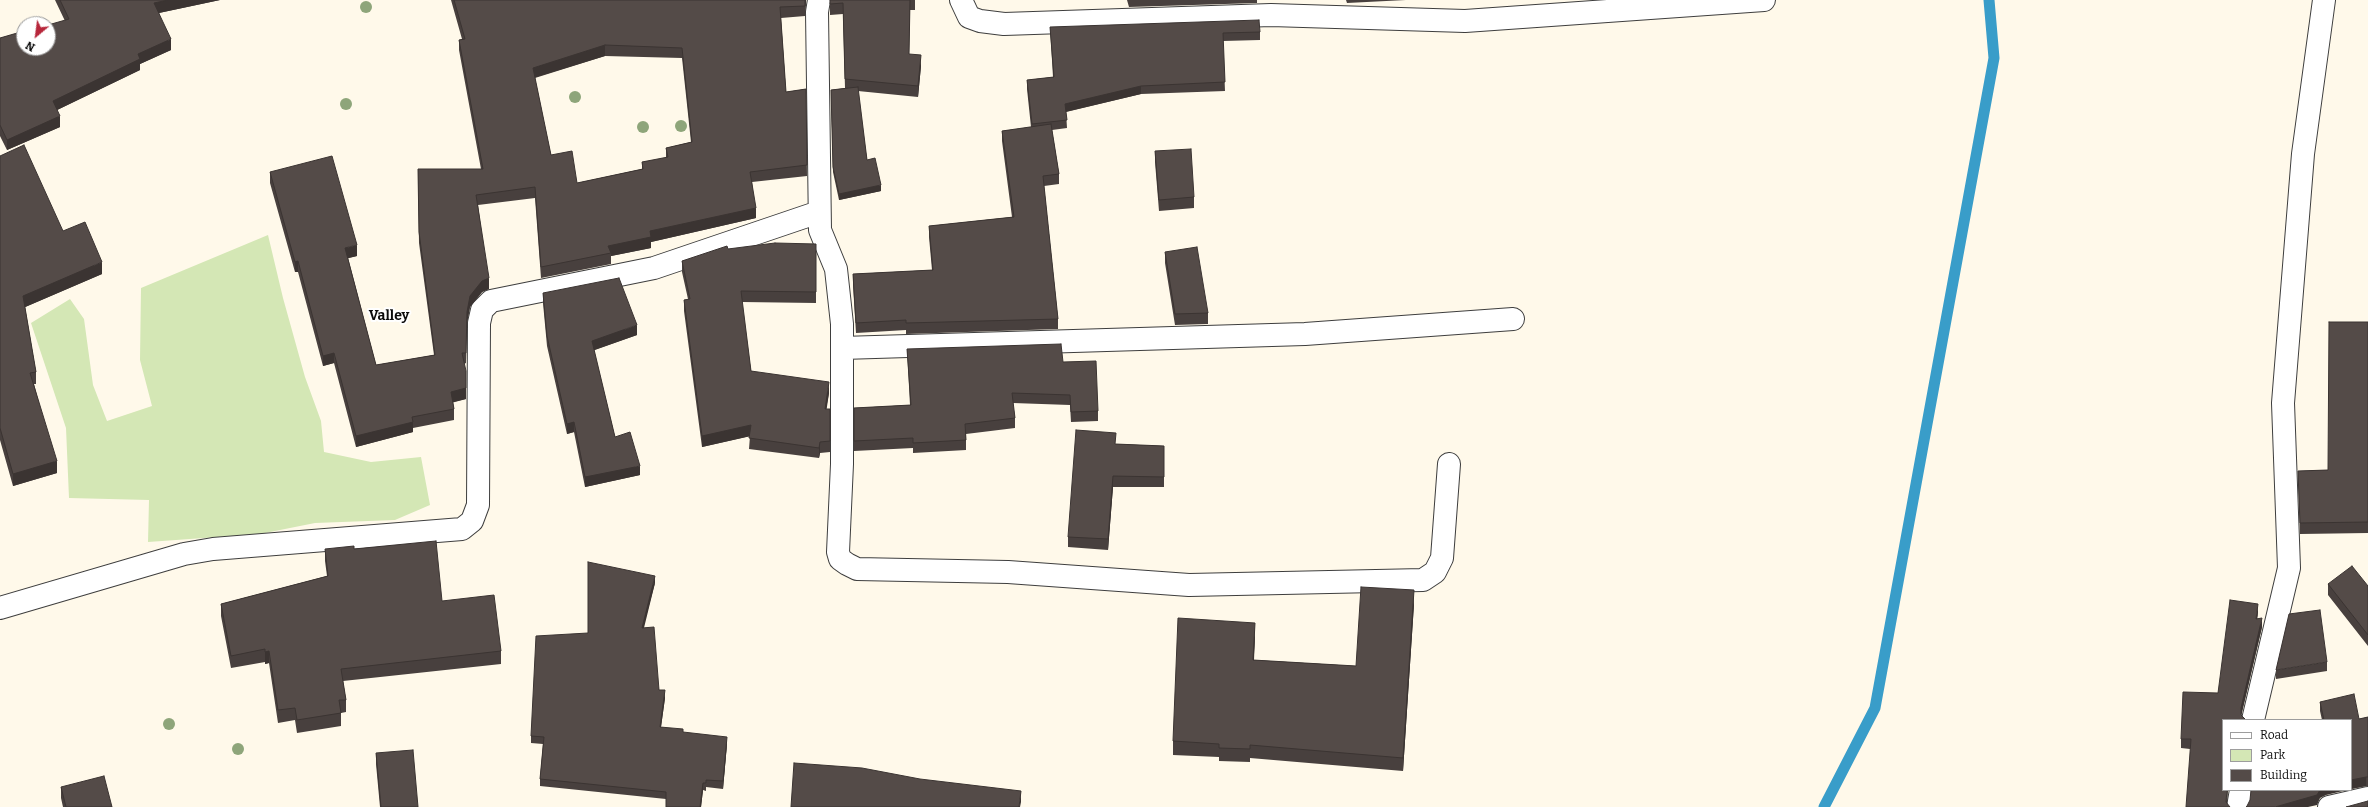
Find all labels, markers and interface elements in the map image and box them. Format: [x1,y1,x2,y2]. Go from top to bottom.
north arrow [16,16,56,56]
text: N [24,38,37,54]
district label: Valley [369,308,409,324]
legend [2222,719,2352,791]
text: Road [2260,728,2288,742]
text: Park [2260,748,2285,762]
text: Building [2260,768,2307,782]

